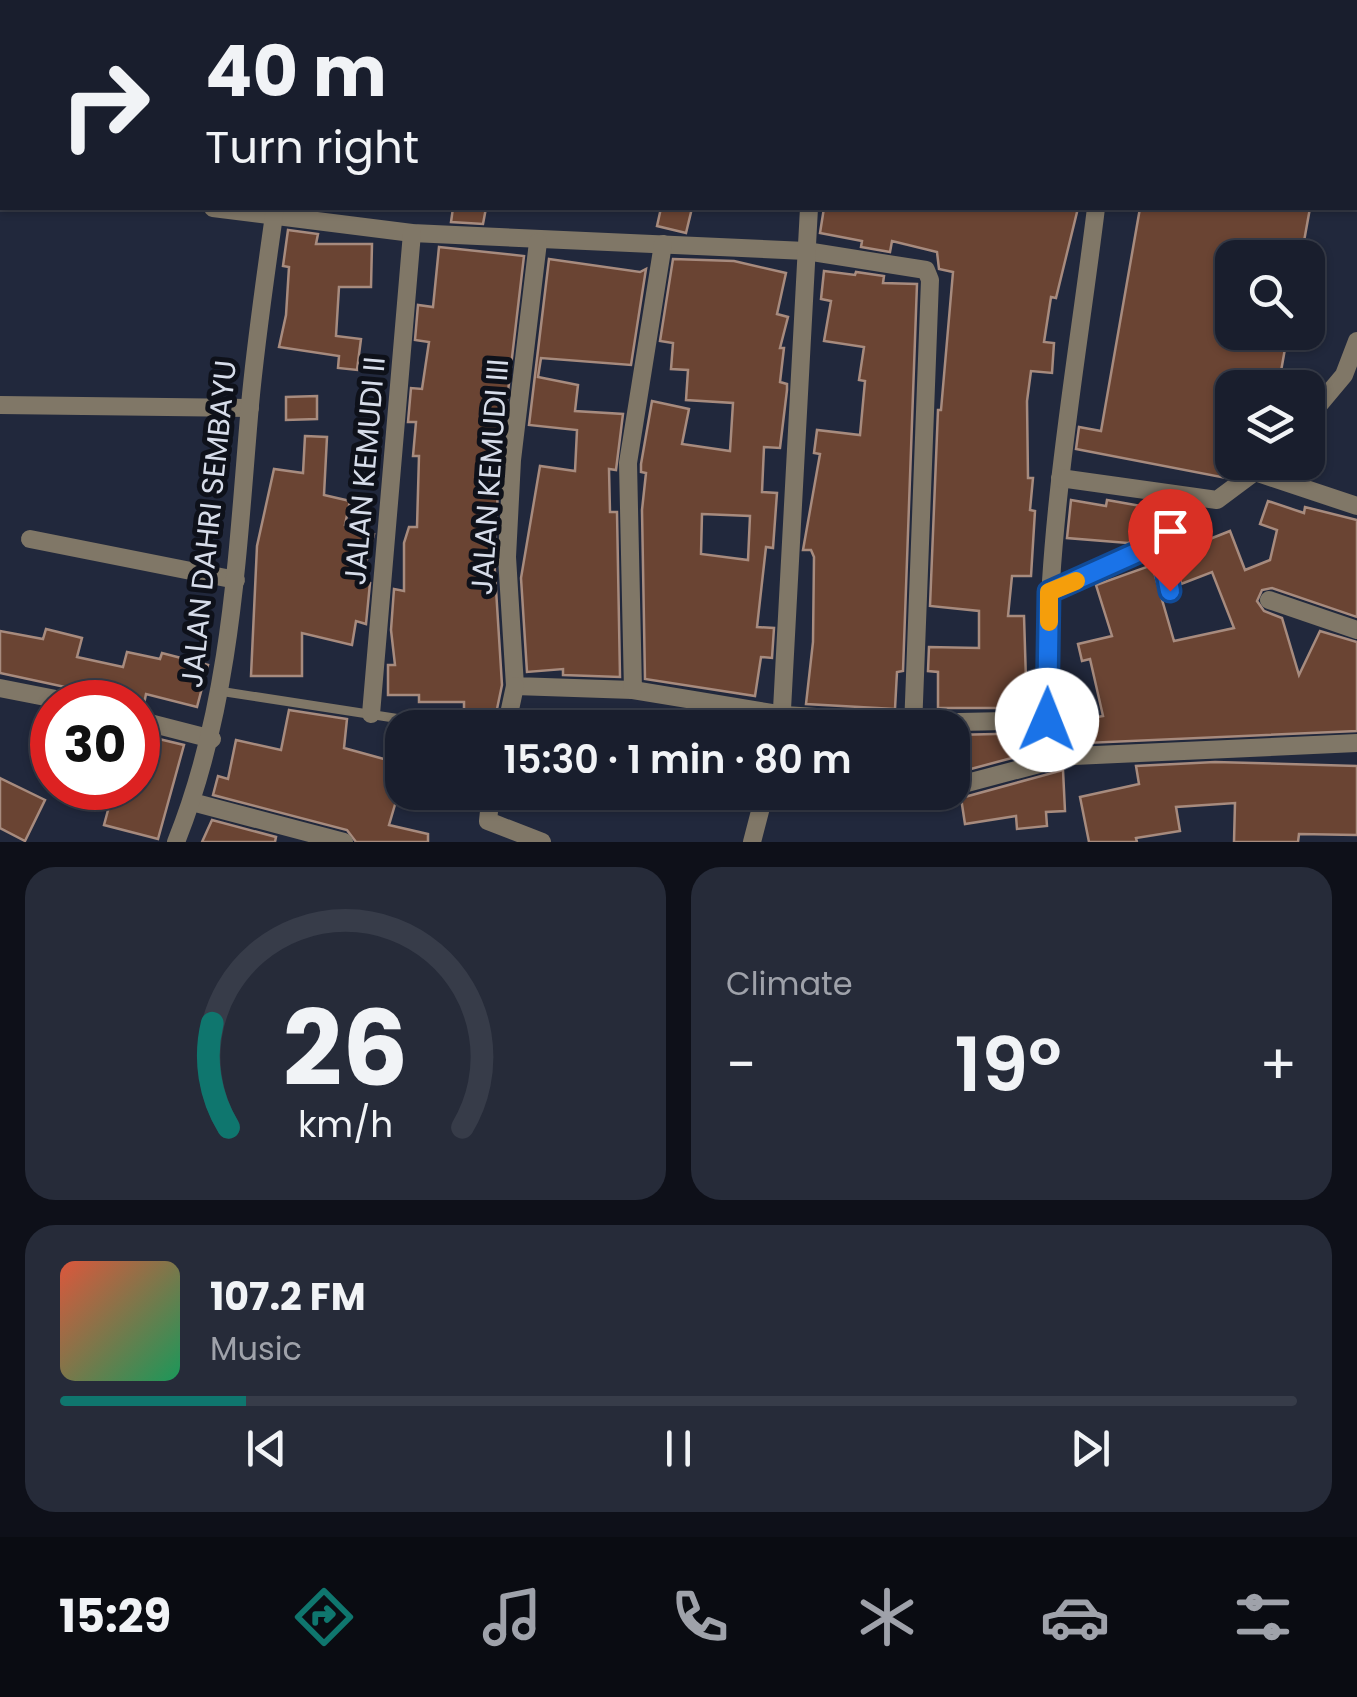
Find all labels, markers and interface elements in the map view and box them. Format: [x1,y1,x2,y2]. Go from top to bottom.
text: 40 m [205,22,387,121]
icon: right [40,40,170,170]
text: Turn right [205,116,419,179]
map controls [1215,240,1325,480]
button: search [1215,240,1325,350]
street label: JALAN KEMUDI II [333,355,396,587]
street label: JALAN KEMUDI III [460,357,519,596]
street label: JALAN DAHRI SEMBAYU [170,358,247,690]
button: layers [1215,370,1325,480]
pin [1128,489,1213,592]
icon: arrive [1143,504,1198,559]
position arrow [995,668,1099,772]
speed limit sign: 30 [30,680,160,810]
text: 15:30 · 1 min · 80 m [503,733,852,786]
text: Climate [726,961,853,1006]
text: 26 [283,976,408,1121]
text: 19° [954,1012,1062,1117]
text: − [726,1026,756,1103]
text: + [1259,1026,1297,1103]
text: km/h [298,1099,393,1150]
text: 107.2 FM [210,1270,366,1323]
text: Music [210,1326,302,1371]
icon: previous [239,1421,294,1476]
icon: pause [651,1421,706,1476]
icon: next [1063,1421,1118,1476]
icon: directions [289,1582,359,1652]
icon: music [477,1582,547,1652]
icon: phone [665,1582,735,1652]
icon: climate [852,1582,922,1652]
icon: car [1040,1582,1110,1652]
icon: filters [1228,1582,1298,1652]
text: 15:29 [59,1585,171,1648]

